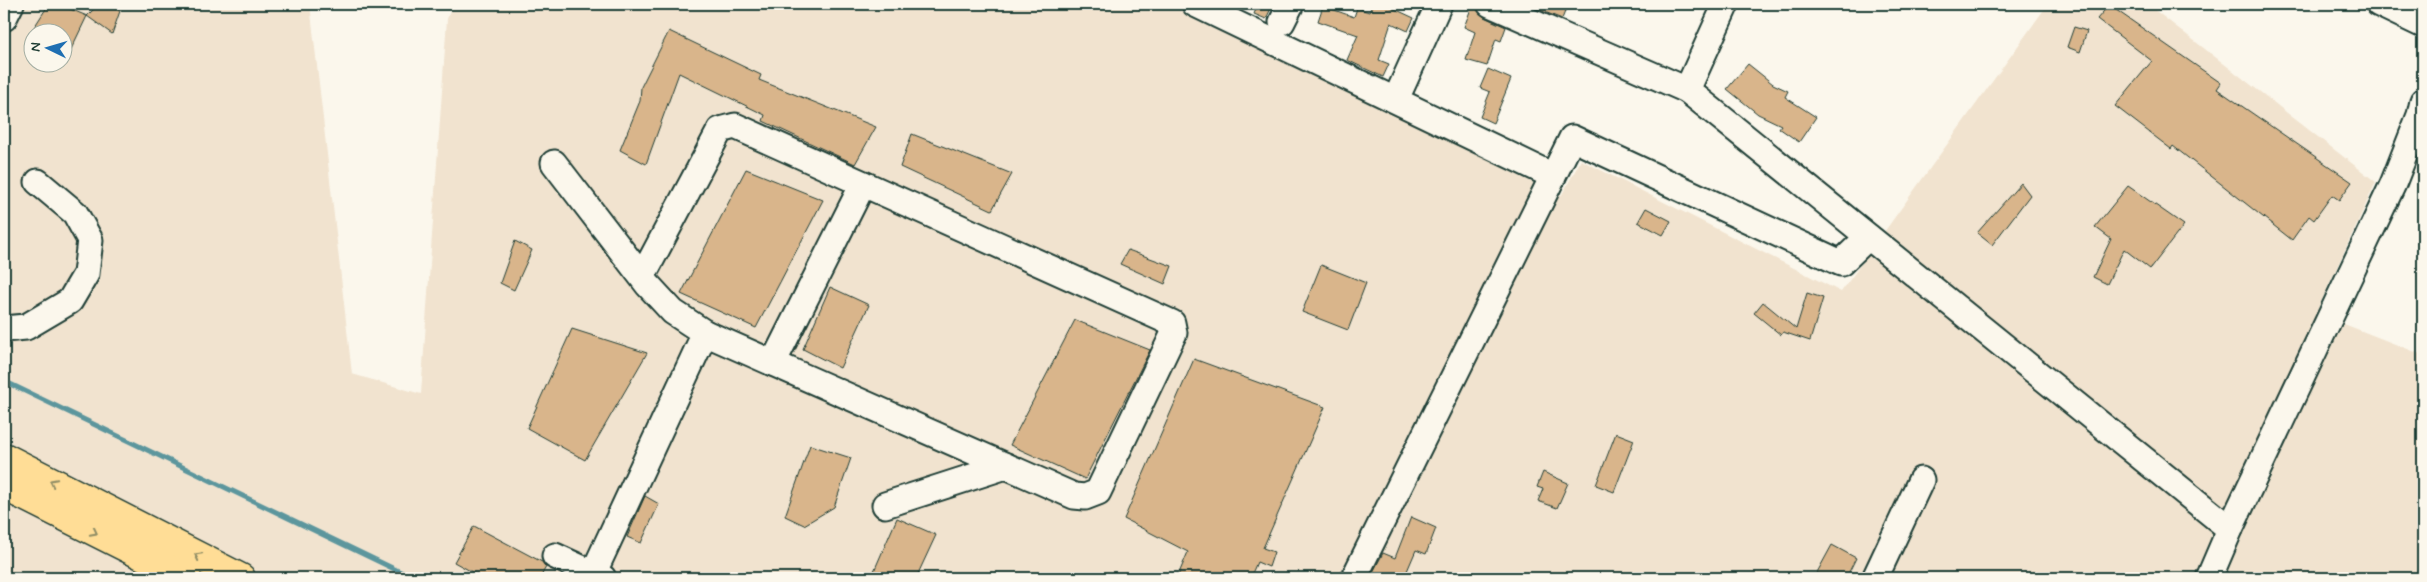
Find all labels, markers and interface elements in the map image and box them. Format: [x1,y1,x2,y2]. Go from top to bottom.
north arrow [22,22,72,72]
text: N [27,42,45,52]
one-way arrow [49,478,58,488]
one-way arrow [89,526,98,536]
one-way arrow [194,552,203,562]

